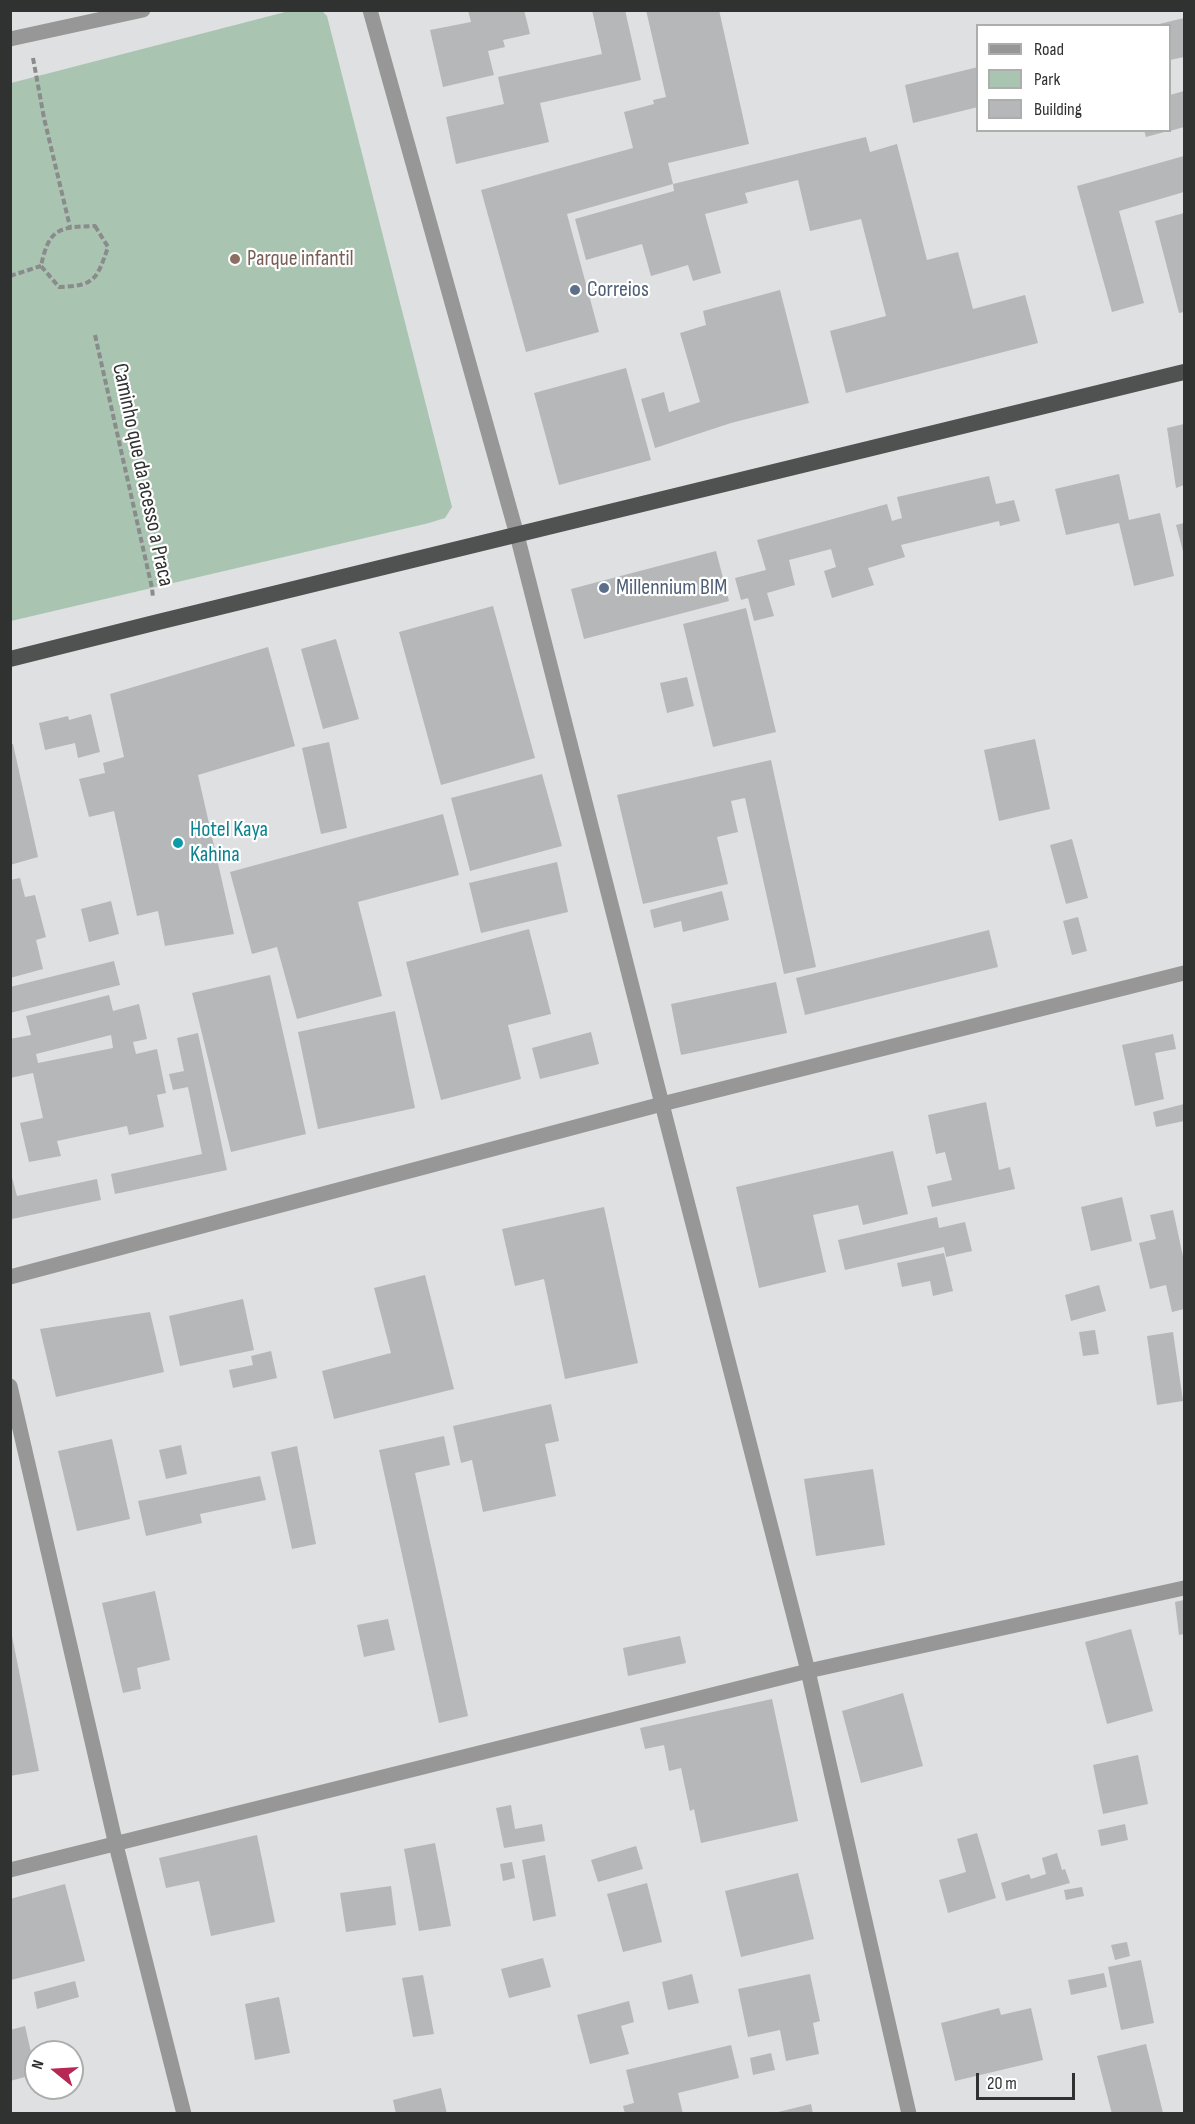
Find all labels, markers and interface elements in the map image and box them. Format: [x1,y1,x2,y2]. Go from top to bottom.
legend [976,24,1171,132]
text: Road [1034,39,1064,60]
text: Park [1034,69,1060,90]
text: Building [1034,99,1082,120]
place label: Parque infantil [247,246,354,272]
marker: Parque infantil [228,252,242,266]
place label: Correios [587,277,649,303]
marker: Correios [568,283,582,297]
street label: Caminho que da acesso a Praca [105,361,179,589]
place label: Millennium BIM [616,575,727,601]
marker: Millennium BIM [597,581,611,595]
place label: Hotel Kaya Kahina [190,817,268,868]
marker: Hotel Kaya Kahina [171,836,185,850]
north arrow [24,2040,84,2100]
text: N [28,2058,49,2072]
scale bar [979,2061,1078,2099]
text: 20 m [987,2073,1017,2094]

